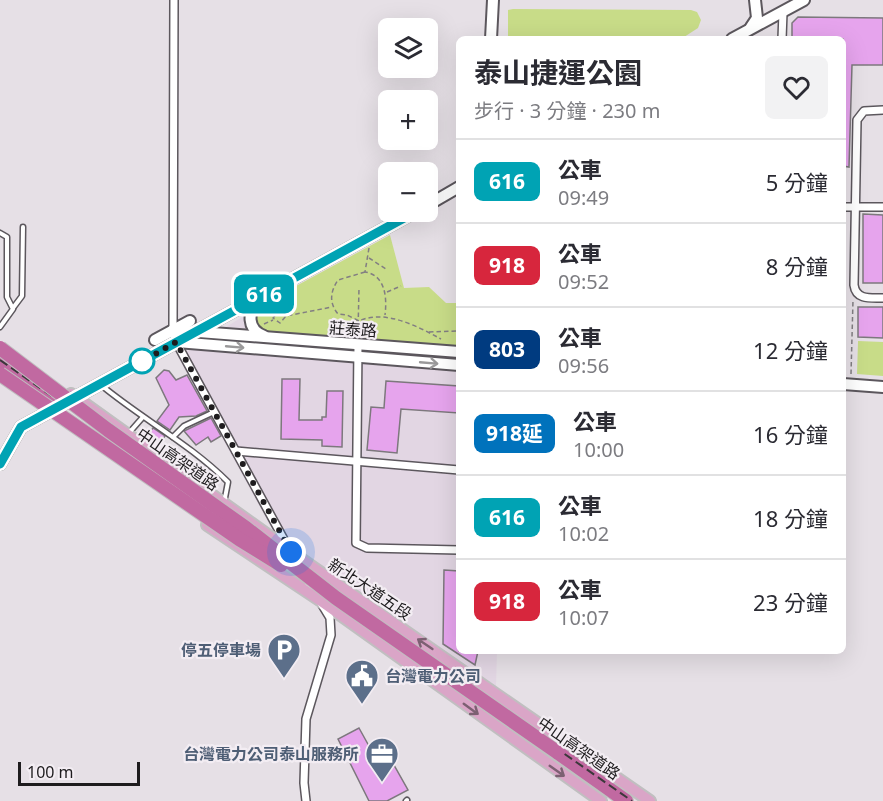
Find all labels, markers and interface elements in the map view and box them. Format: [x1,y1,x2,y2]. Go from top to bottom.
map controls [378,18,438,222]
button: layers [378,18,438,78]
text: 泰山捷運公園 [474,53,642,91]
button: heart [765,56,828,119]
button: + [378,90,438,150]
text: 步行 · 3 分鐘 · 230 m [474,97,660,124]
text: 公車 [558,154,602,184]
button: − [378,162,438,222]
text: 616 [489,167,525,195]
text: 5 分鐘 [766,167,828,197]
text: 09:49 [558,184,609,211]
text: 公車 [558,238,602,268]
text: 918 [489,251,525,279]
text: 8 分鐘 [766,251,828,281]
text: 09:52 [558,268,609,295]
line badge: 616 [230,274,298,314]
text: 616 [246,280,282,308]
street label: 莊泰路 [328,316,378,342]
text: 公車 [558,322,602,352]
text: 803 [489,335,525,363]
text: 12 分鐘 [753,335,828,365]
one-way arrow [224,342,244,353]
unlabelled marker [129,348,155,374]
text: 09:56 [558,352,609,379]
one-way arrow [419,358,438,369]
text: 公車 [573,406,617,436]
text: 918延 [486,419,543,447]
text: 16 分鐘 [753,419,828,449]
street label: 中山高架道路 [132,422,224,496]
text: 10:00 [573,436,624,463]
text: 公車 [558,490,602,520]
text: 616 [489,503,525,531]
text: 18 分鐘 [753,503,828,533]
text: 10:02 [558,520,609,547]
your location [276,537,306,567]
street label: 新北大道五段 [324,553,416,625]
text: 公車 [558,574,602,604]
text: 918 [489,587,525,615]
text: 23 分鐘 [753,587,828,617]
text: 10:07 [558,604,609,631]
parking icon: 停五停車場 [266,632,302,679]
one-way arrow [417,638,434,650]
place label: 停五停車場 [181,639,261,661]
public building icon: 台灣電力公司 [344,658,380,705]
place label: 台灣電力公司 [385,665,481,687]
one-way arrow [462,703,478,715]
street label: 中山高架道路 [533,711,625,785]
office icon: 台灣電力公司泰山服務所 [364,736,400,783]
place label: 台灣電力公司泰山服務所 [183,743,359,765]
scale bar [18,759,140,786]
text: 100 m [27,761,74,783]
one-way arrow [549,765,565,777]

